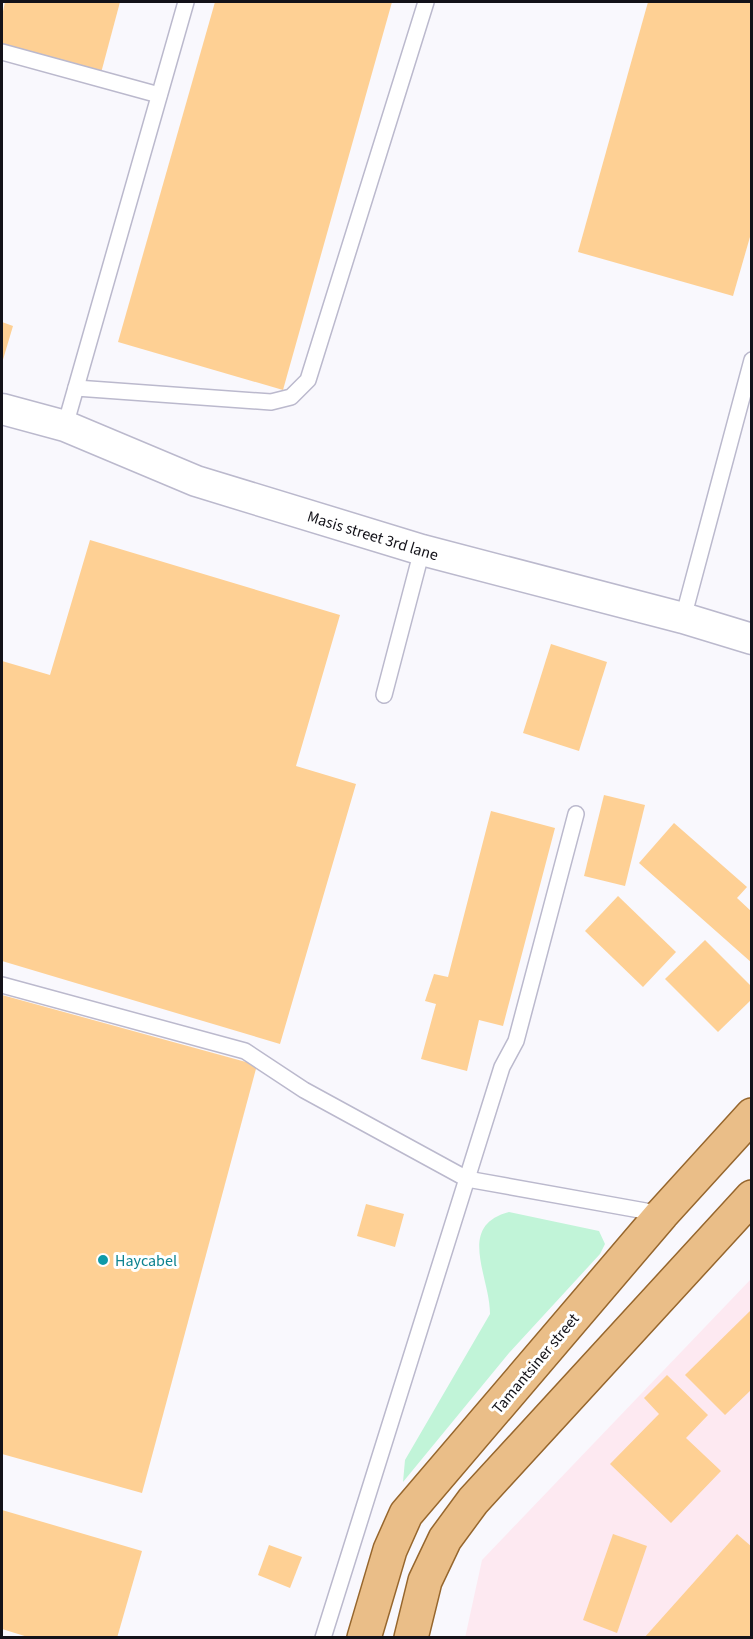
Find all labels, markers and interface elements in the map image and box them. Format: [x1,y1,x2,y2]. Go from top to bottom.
street label: Masis street 3rd lane [304,506,441,566]
place label: Haycabel [115,1250,177,1272]
marker: Haycabel [96,1253,110,1267]
street label: Tamantsiner street [487,1308,585,1419]

